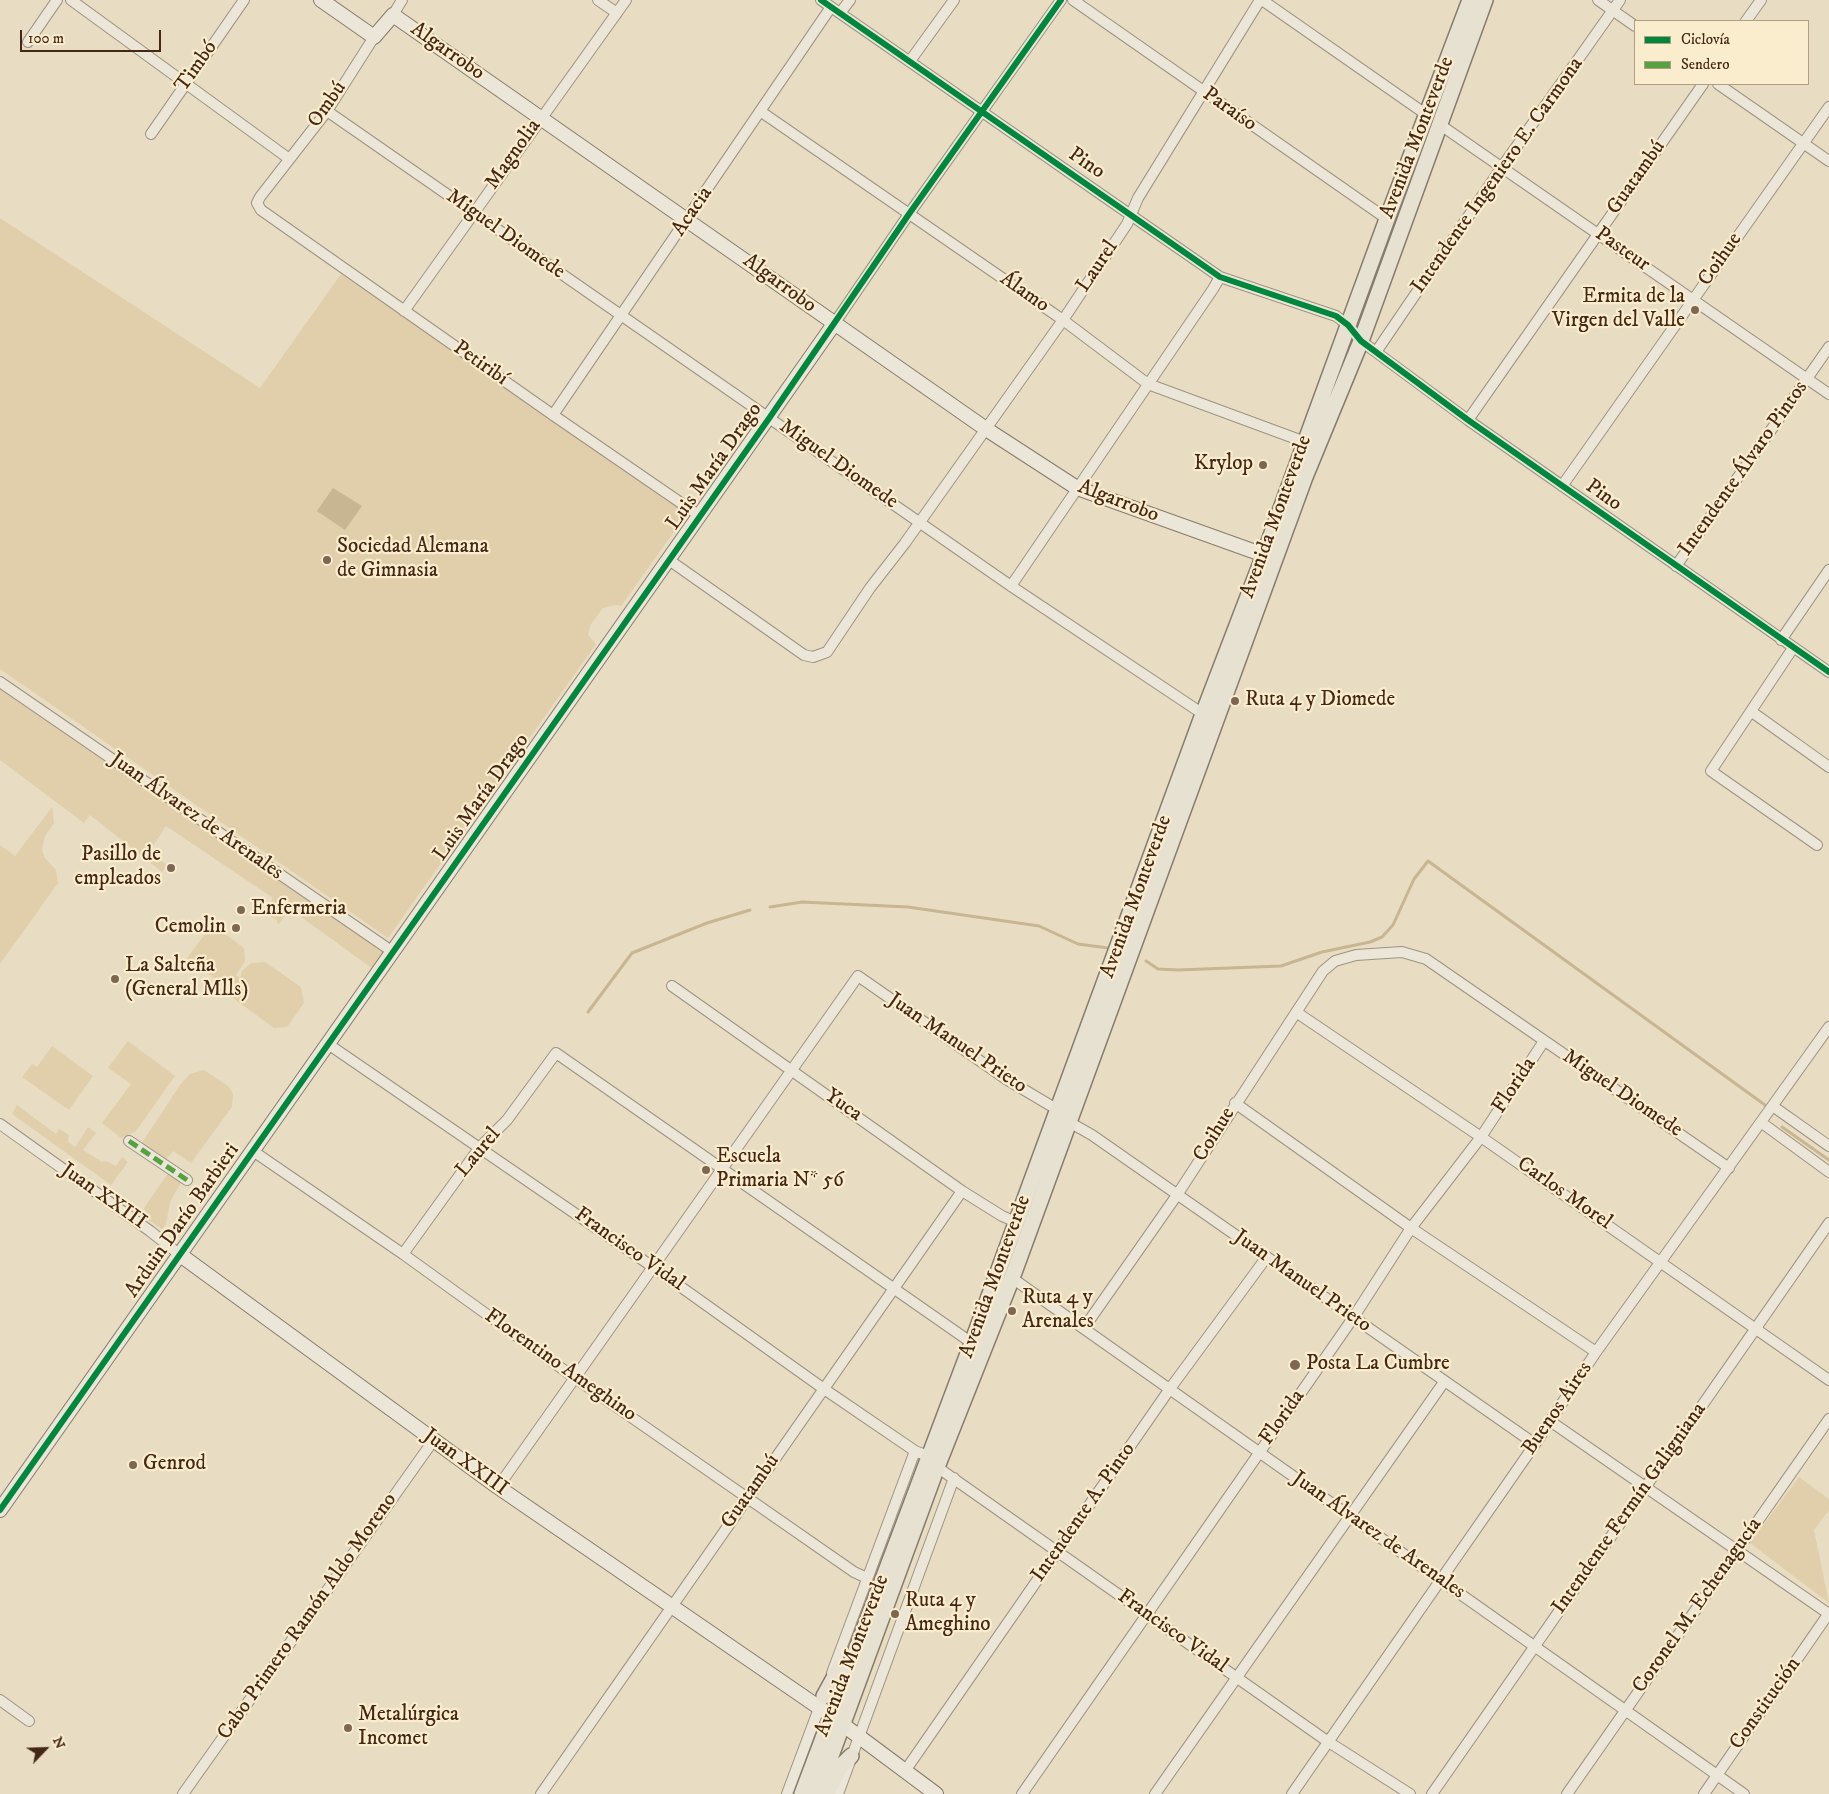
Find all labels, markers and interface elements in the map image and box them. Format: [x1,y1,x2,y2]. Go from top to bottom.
street label: Algarrobo [405,17,489,87]
scale bar [22,20,164,52]
legend [1634,20,1809,85]
text: 100 m [28,29,64,48]
text: Ciclovía [1681,30,1730,49]
street label: Timbó [170,36,224,98]
street label: Intendente Ingeniero E. Carmona [1407,53,1589,299]
street label: Avenida Monteverde [1376,54,1460,222]
text: Sendero [1681,55,1729,74]
street label: Ombú [303,77,353,133]
street label: Paraíso [1197,82,1261,138]
street label: Magnolia [481,115,547,195]
street label: Guatambú [1602,136,1672,220]
street label: Pino [1063,143,1109,185]
street label: Acacia [667,182,719,242]
street label: Miguel Diomede [441,185,569,285]
street label: Pasteur [1590,222,1654,278]
street label: Coihue [1694,228,1748,292]
street label: Laurel [1072,236,1124,298]
street label: Algarrobo [737,249,821,319]
street label: Álamo [994,267,1054,319]
place label: Ermita de la Virgen del Valle [1552,285,1685,335]
marker: Ermita de la Virgen del Valle [1689,304,1701,316]
street label: Petiribí [448,336,512,392]
street label: Intendente Álvaro Pintos [1674,376,1814,562]
street label: Luis María Drago [662,398,768,536]
street label: Miguel Diomede [774,415,902,515]
street label: Avenida Monteverde [1236,432,1318,602]
place label: Krylop [1194,452,1253,478]
marker: Krylop [1257,459,1269,471]
street label: Algarrobo [1074,475,1162,529]
street label: Pino [1580,475,1626,517]
place label: Sociedad Alemana de Gimnasia [337,535,489,585]
marker: Sociedad Alemana de Gimnasia [321,554,333,566]
place label: Ruta 4 y Diomede [1245,688,1395,714]
marker: Ruta 4 y Diomede [1229,695,1241,707]
street label: Luis María Drago [429,729,535,867]
street label: Juan Álvarez de Arenales [105,748,287,886]
street label: Avenida Monteverde [1096,812,1178,982]
place label: Pasillo de empleados [75,843,161,893]
marker: Pasillo de empleados [165,862,177,874]
place label: Enfermeria [251,897,347,923]
marker: Enfermeria [235,904,247,916]
place label: Cemolin [155,915,226,941]
marker: Cemolin [230,922,242,934]
place label: La Salteña (General Mlls) [125,954,248,1004]
marker: La Salteña (General Mlls) [109,973,121,985]
street label: Juan Manuel Prieto [883,988,1031,1100]
street label: Miguel Diomede [1557,1045,1687,1143]
street label: Florida [1488,1053,1542,1119]
street label: Yuca [819,1084,867,1128]
street label: Coihue [1189,1103,1241,1167]
street label: Laurel [451,1123,507,1183]
street label: Arduin Darío Barbieri [120,1139,246,1303]
place label: Escuela Primaria N* 56 [716,1145,844,1195]
street label: Carlos Morel [1512,1152,1616,1236]
street label: Juan XXIII [55,1158,151,1236]
marker: Escuela Primaria N* 56 [700,1164,712,1176]
street label: Avenida Monteverde [955,1192,1037,1362]
street label: Francisco Vidal [569,1203,689,1297]
street label: Juan Manuel Prieto [1228,1225,1376,1339]
place label: Ruta 4 y Arenales [1022,1286,1094,1336]
street label: Florentino Ameghino [479,1304,641,1428]
marker: Ruta 4 y Arenales [1006,1305,1018,1317]
place label: Posta La Cumbre [1306,1352,1450,1378]
marker: Posta La Cumbre [1288,1358,1302,1372]
street label: Buenos Aires [1518,1358,1598,1460]
street label: Florida [1255,1385,1311,1451]
street label: Intendente Fermín Galigniana [1547,1399,1713,1619]
street label: Juan XXIII [418,1424,512,1502]
street label: Intendente A. Pinto [1027,1438,1141,1588]
street label: Guatambú [716,1450,786,1534]
place label: Genrod [143,1452,206,1478]
marker: Genrod [127,1459,139,1471]
street label: Juan Álvarez de Arenales [1287,1467,1469,1605]
street label: Cabo Primero Ramón Aldo Moreno [213,1489,403,1745]
street label: Coronel M. Echenagucía [1628,1513,1768,1699]
street label: Avenida Monteverde [811,1572,895,1740]
street label: Francisco Vidal [1112,1585,1232,1679]
place label: Ruta 4 y Ameghino [905,1589,991,1639]
marker: Ruta 4 y Ameghino [889,1608,901,1620]
street label: Constitución [1725,1653,1807,1755]
place label: Metalúrgica Incomet [358,1703,459,1753]
marker: Metalúrgica Incomet [342,1722,354,1734]
north arrow [20,1724,70,1774]
text: N [48,1734,69,1752]

